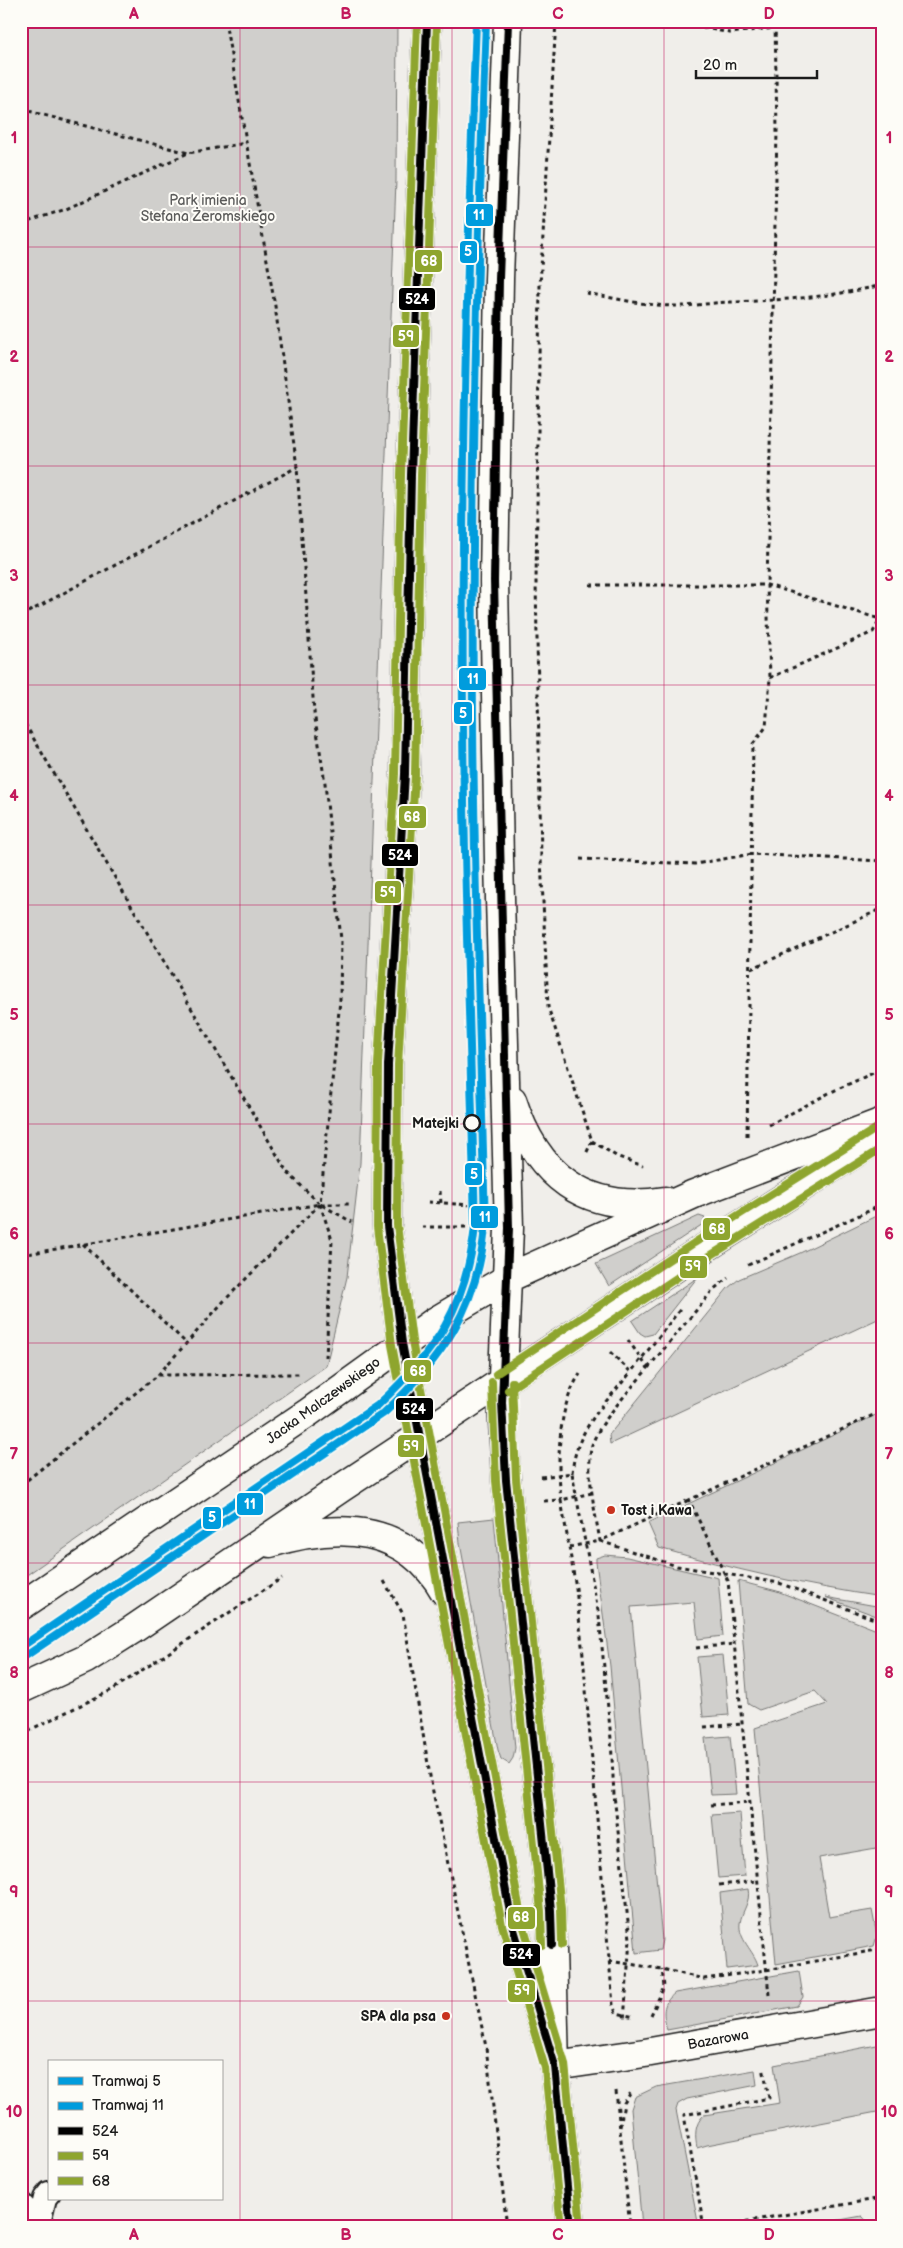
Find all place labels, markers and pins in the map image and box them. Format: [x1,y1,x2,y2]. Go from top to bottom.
marker: Matejki [463,1114,481,1132]
place label: Matejki [412,1115,459,1132]
place label: Tost i Kawa [621,1502,692,1519]
marker: Tost i Kawa [605,1504,617,1516]
place label: SPA dla psa [361,2008,436,2025]
marker: SPA dla psa [440,2010,452,2022]

